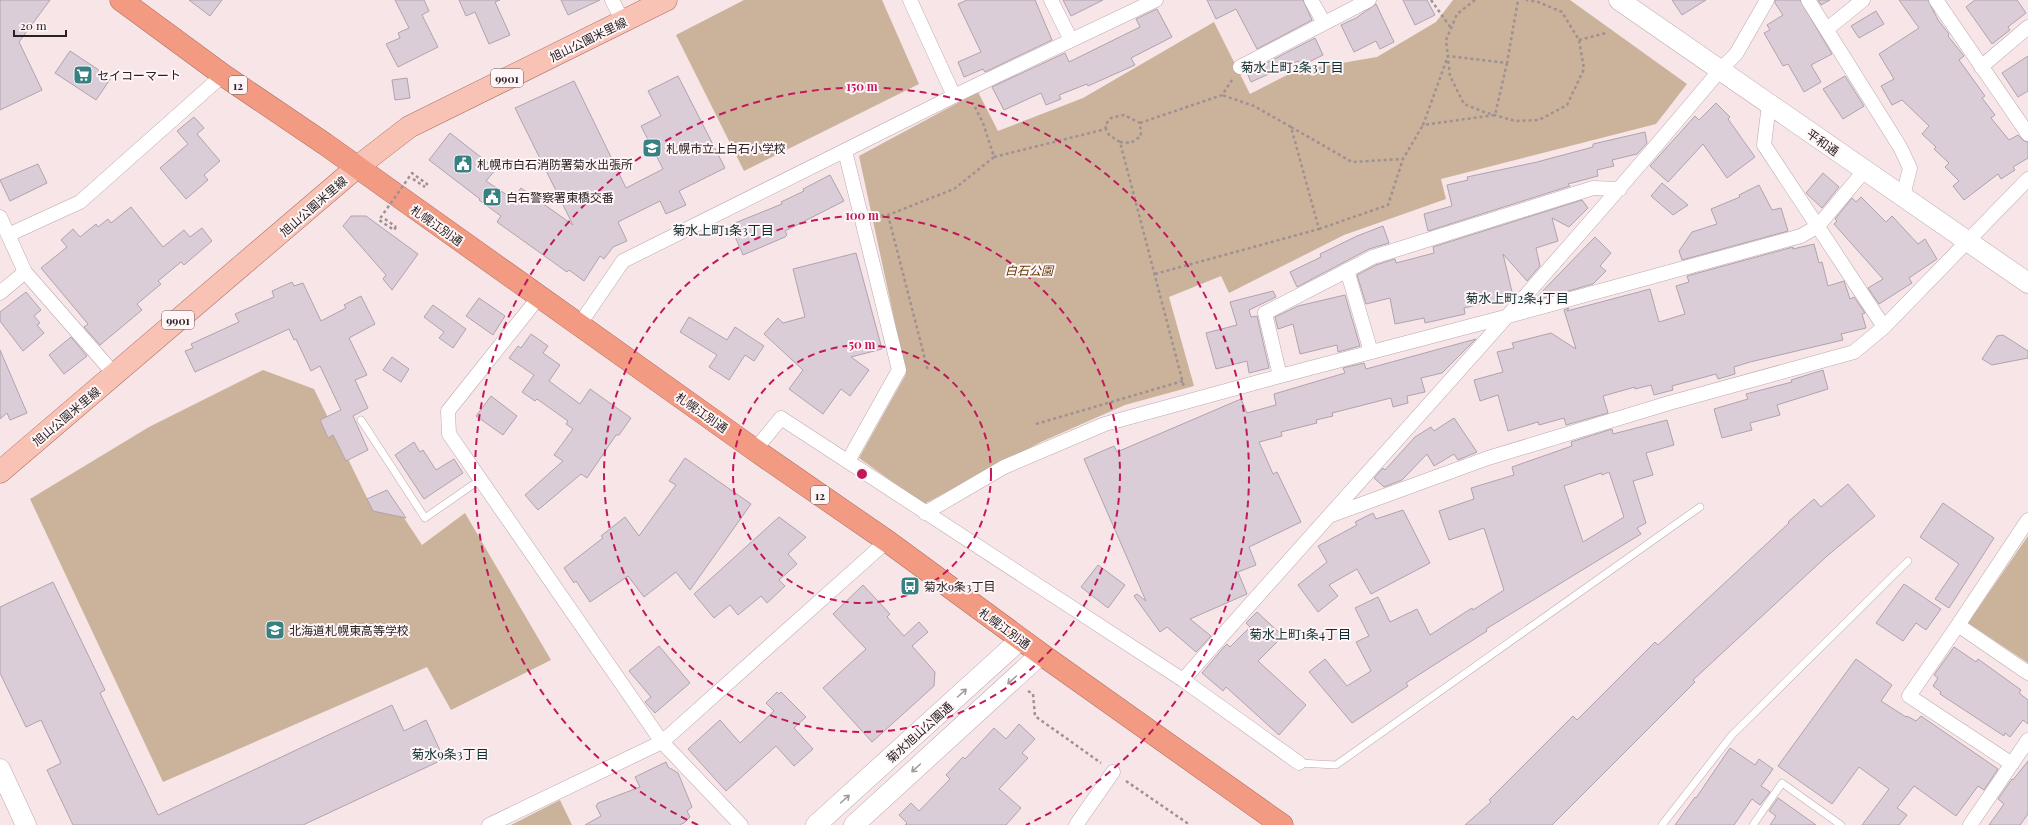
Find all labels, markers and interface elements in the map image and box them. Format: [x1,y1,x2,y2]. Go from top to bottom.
scale bar [14,12,66,38]
street label: 旭山公園米里線 [547,13,629,65]
text: 20 m [20,17,47,33]
district label: 菊水上町2条3丁目 [1240,58,1344,75]
supermarket icon: セイコーマート [72,64,94,86]
place label: セイコーマート [97,67,181,83]
road number: 9901 [491,69,523,87]
road number: 12 [229,76,247,94]
text: 150 m [846,78,878,94]
street label: 平和通 [1804,125,1842,159]
school or university icon: 札幌市立上白石小学校 [641,137,663,159]
place label: 札幌市立上白石小学校 [666,140,786,156]
public building icon: 札幌市白石消防署菊水出張所 [452,153,474,175]
place label: 札幌市白石消防署菊水出張所 [477,156,633,172]
street label: 旭山公園米里線 [276,172,350,240]
public building icon: 白石警察署東橋交番 [481,186,503,208]
place label: 白石警察署東橋交番 [506,189,614,205]
street label: 札幌江別通 [408,201,466,249]
text: 100 m [845,207,879,223]
district label: 菊水上町1条3丁目 [672,221,774,238]
park label: 白石公園 [1005,262,1055,278]
district label: 菊水上町2条4丁目 [1465,289,1569,306]
road number: 9901 [162,311,194,329]
text: 50 m [849,336,876,352]
street label: 旭山公園米里線 [29,383,103,449]
street label: 札幌江別通 [673,388,731,436]
centre of rings [855,467,869,481]
road number: 12 [811,486,829,504]
bus stop icon: 菊水9条3丁目 [899,575,921,597]
place label: 菊水9条3丁目 [924,578,996,594]
street label: 札幌江別通 [976,604,1034,652]
school or university icon: 北海道札幌東高等学校 [264,619,286,641]
place label: 北海道札幌東高等学校 [289,622,409,638]
district label: 菊水上町1条4丁目 [1249,625,1351,642]
one-way arrow [1007,676,1017,685]
one-way arrow [957,688,967,698]
street label: 菊水旭山公園通 [882,698,956,766]
district label: 菊水9条3丁目 [411,745,489,762]
one-way arrow [911,763,921,773]
one-way arrow [840,794,850,804]

